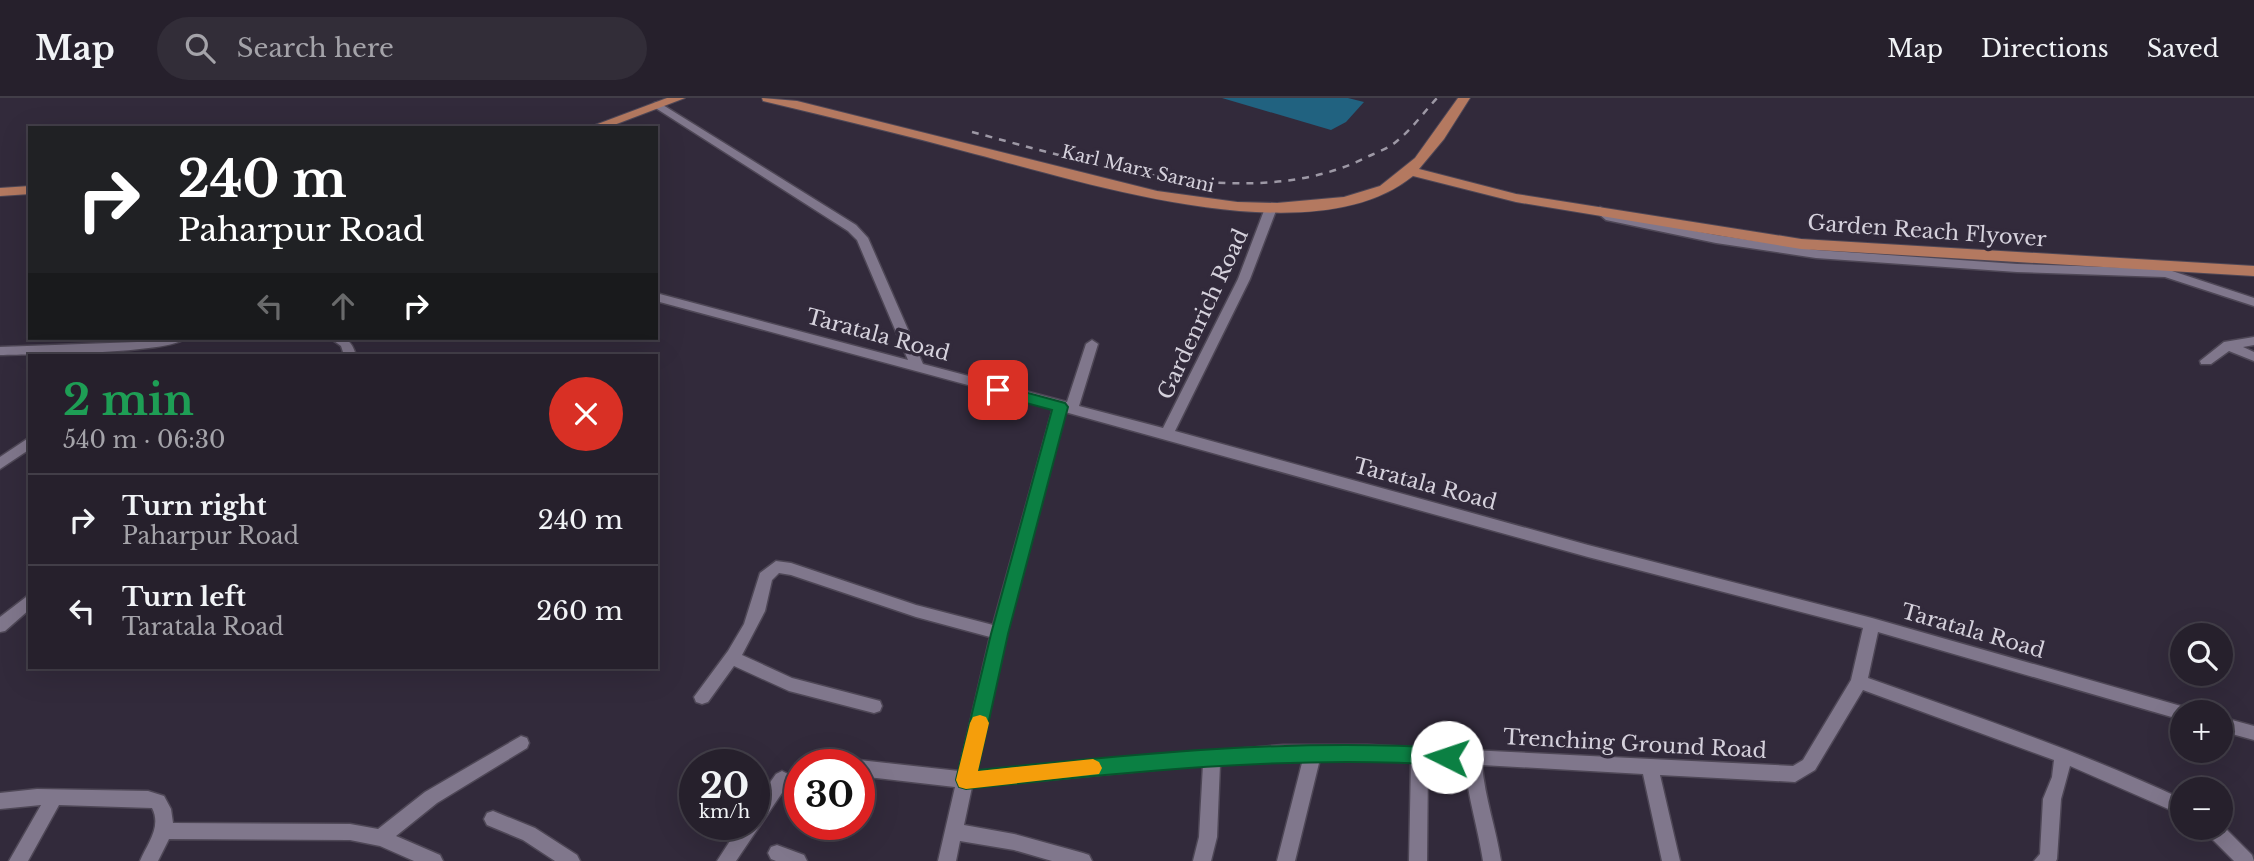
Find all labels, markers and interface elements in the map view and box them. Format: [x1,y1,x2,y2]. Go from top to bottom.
search box [157,17,647,80]
text: Map [35,28,115,69]
icon: search [181,29,219,67]
text: Search here [237,32,394,64]
text: Map [1887,34,1943,63]
text: Directions [1981,34,2109,63]
text: Saved [2147,34,2219,63]
street label: Karl Marx Sarani [1059,141,1217,197]
text: 240 m [178,149,347,210]
icon: right [63,154,154,245]
text: Paharpur Road [178,210,424,250]
street label: Garden Reach Flyover [1807,210,2047,252]
street label: Gardenrich Road [1152,225,1254,403]
icon: left [251,287,289,325]
icon: ahead [324,287,362,325]
icon: right [397,287,435,325]
street label: Taratala Road [803,303,953,367]
pin [968,360,1028,420]
icon: arrive [979,371,1017,409]
text: 2 min [63,374,194,426]
button: close [549,377,623,451]
text: 540 m · 06:30 [63,426,225,454]
street label: Taratala Road [1350,452,1500,516]
text: Turn right [122,490,267,522]
icon: right [63,501,101,539]
text: 240 m [538,504,623,536]
text: Paharpur Road [122,522,299,550]
text: Turn left [122,581,246,613]
icon: left [63,592,101,630]
text: 260 m [536,595,623,627]
street label: Taratala Road [1898,598,2048,664]
text: Taratala Road [122,613,284,641]
map controls [2170,623,2233,840]
button: search [2170,623,2233,686]
button: + [2170,700,2233,763]
position arrow [1410,720,1484,794]
street label: Trenching Ground Road [1503,724,1767,764]
speed limit sign: 30 [784,749,875,840]
text: 20 [700,764,749,807]
button: − [2170,777,2233,840]
text: km/h [699,801,750,823]

